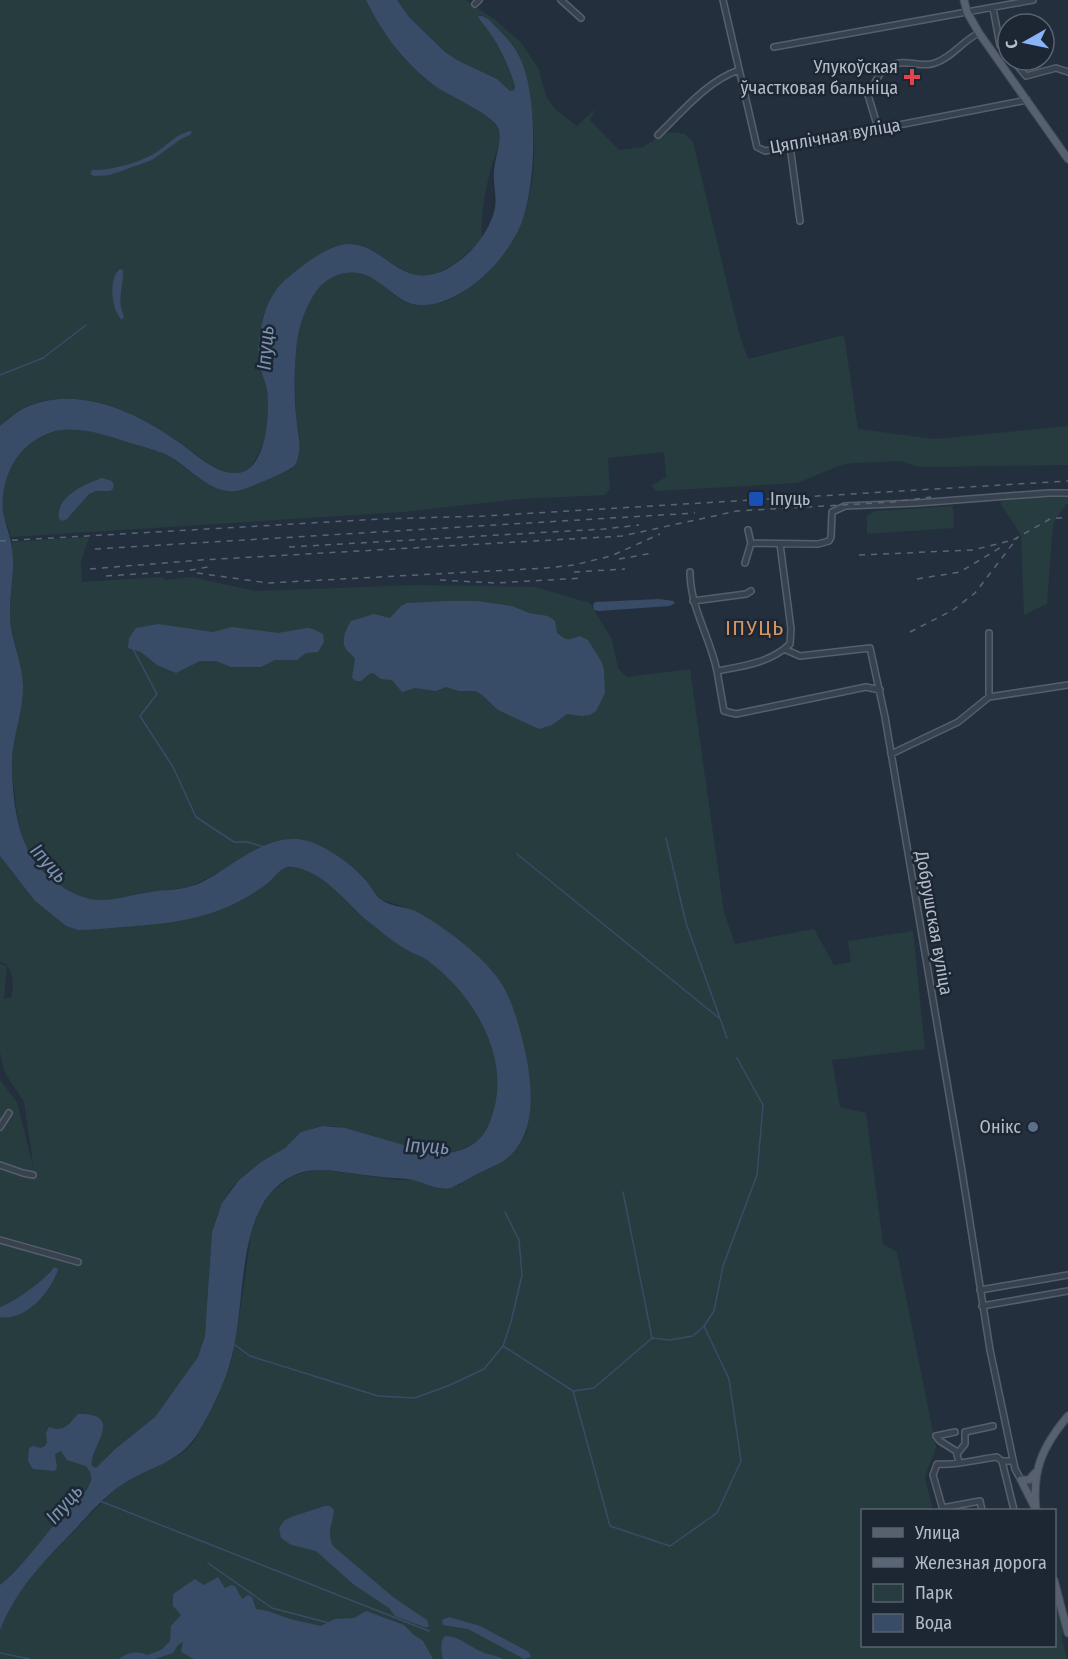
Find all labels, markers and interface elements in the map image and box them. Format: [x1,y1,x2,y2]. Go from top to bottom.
north arrow [996,12,1056,72]
text: С [1002,38,1022,50]
place label: Улукоўская ўчастковая бальніца [741,56,898,99]
marker: Улукоўская ўчастковая бальніца [903,68,921,86]
street label: Цяплічная вуліца [768,114,902,158]
water label: Іпуць [251,325,279,371]
place label: Іпуць [770,488,810,510]
marker: Іпуць [747,490,765,508]
district label: ІПУЦЬ [725,615,785,641]
water label: Іпуць [25,838,73,888]
street label: Добрушская вуліца [910,848,958,997]
place label: Онікс [980,1116,1021,1138]
marker: Онікс [1026,1120,1040,1134]
water label: Іпуць [404,1133,450,1159]
water label: Іпуць [40,1479,88,1529]
legend [861,1509,1056,1647]
text: Улица [914,1522,960,1544]
text: Железная дорога [915,1552,1047,1574]
text: Парк [915,1582,953,1604]
text: Вода [915,1612,952,1634]

